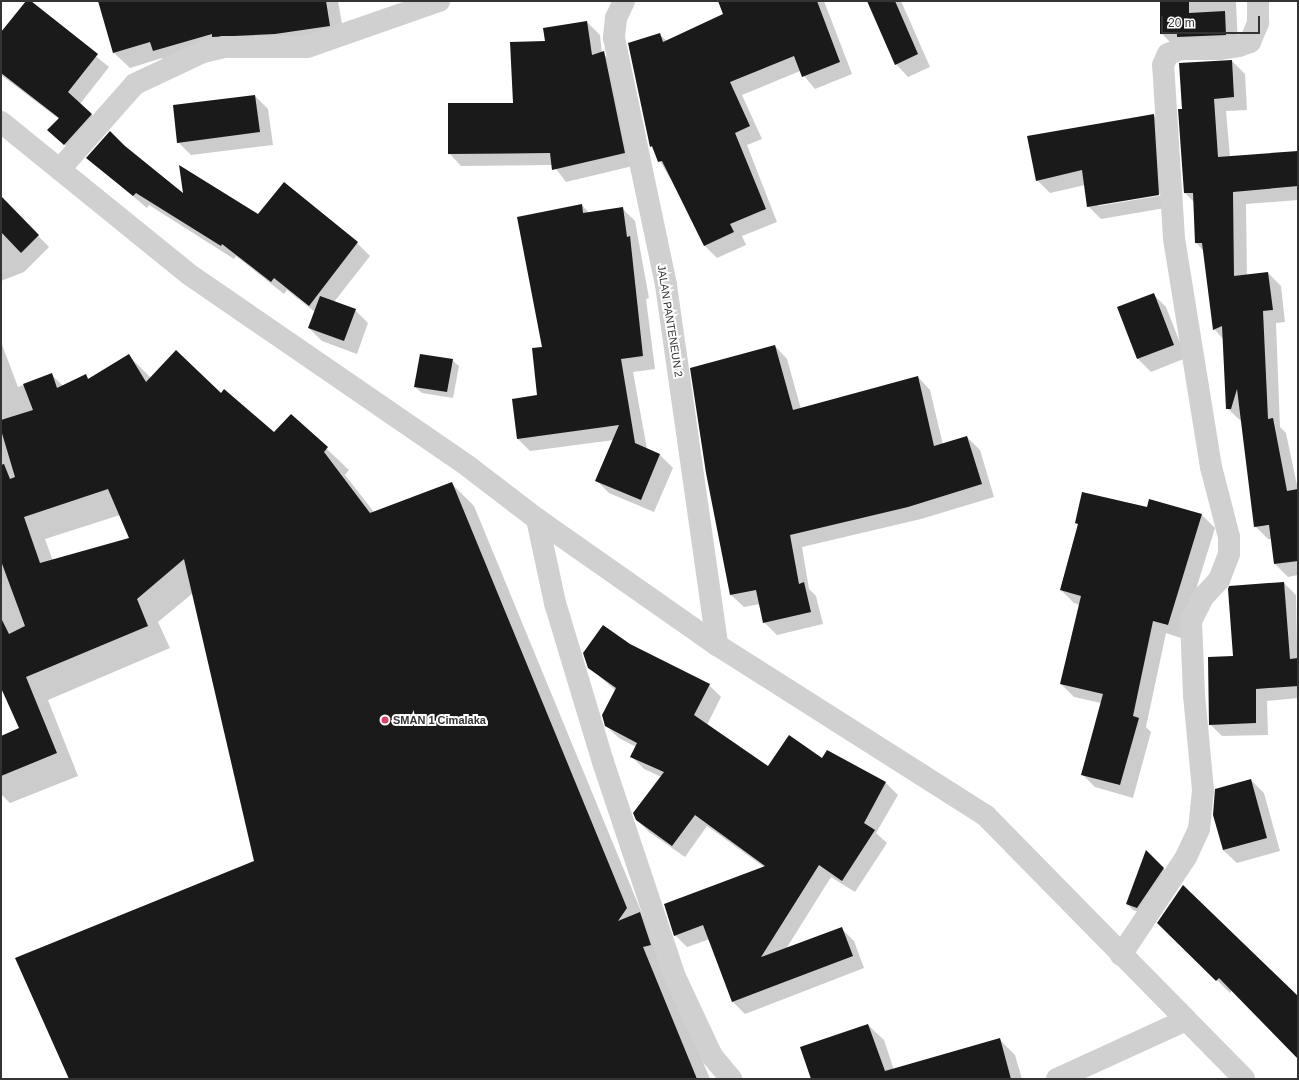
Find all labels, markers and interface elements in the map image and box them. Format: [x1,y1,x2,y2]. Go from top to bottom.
scale bar [1163,8,1262,34]
text: 20 m [1168,16,1195,30]
street label: JALAN PANTENEUN 2 [655,264,685,378]
place label: SMAN 1 Cimalaka [393,713,486,727]
marker: SMAN 1 Cimalaka [380,715,390,725]

